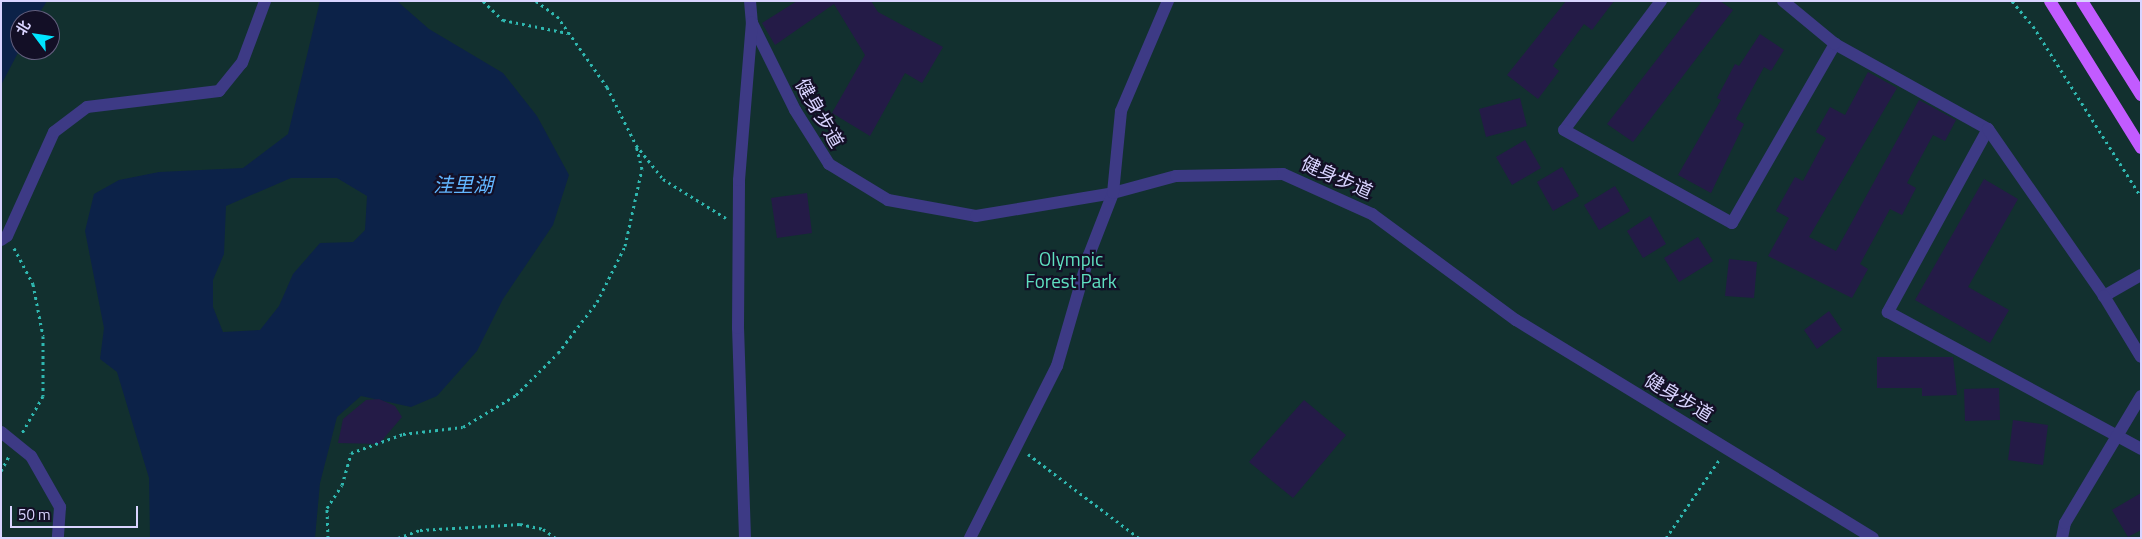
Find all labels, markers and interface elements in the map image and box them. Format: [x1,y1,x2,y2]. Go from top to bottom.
north arrow [10,10,60,60]
text: 北 [10,16,35,39]
street label: 健身步道 [791,74,849,152]
street label: 健身步道 [1298,151,1376,203]
water label: 洼里湖 [433,172,493,196]
park label: Olympic Forest Park [1025,248,1117,292]
street label: 健身步道 [1641,368,1717,426]
scale bar [12,496,140,528]
text: 50 m [18,503,51,526]

